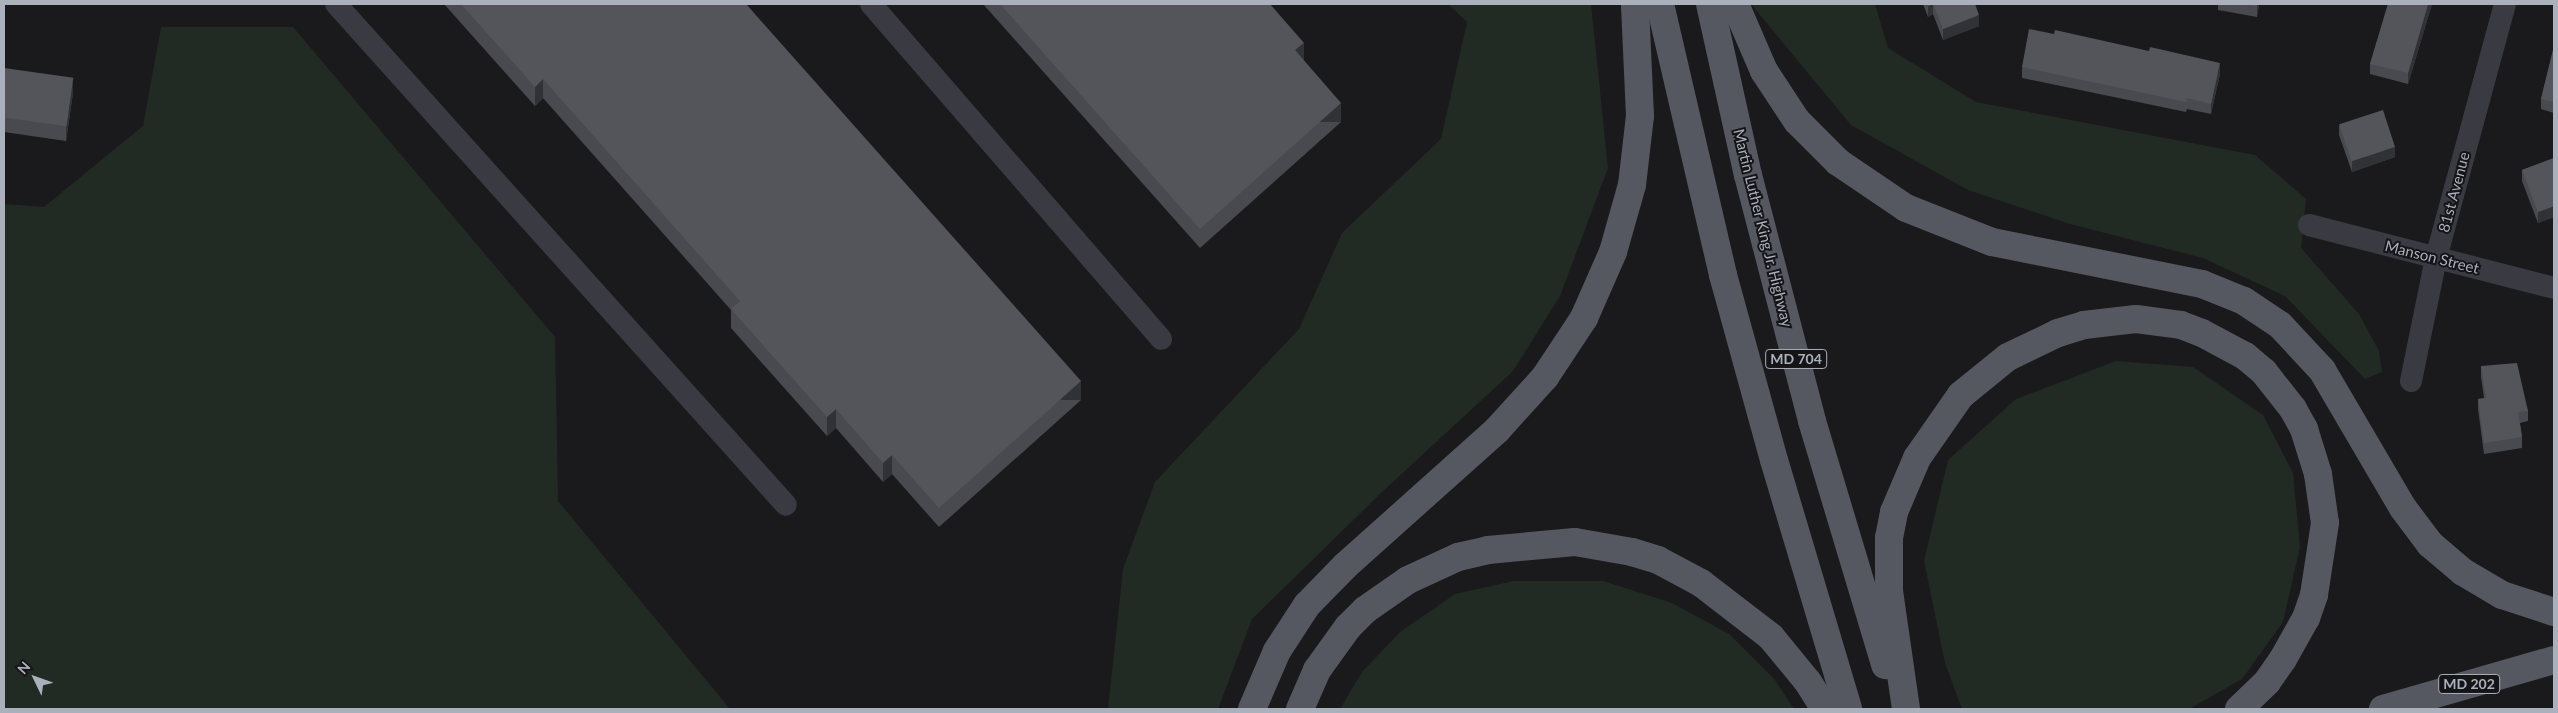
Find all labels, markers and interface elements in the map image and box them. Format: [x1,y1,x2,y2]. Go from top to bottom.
street label: Martin Luther King Jr. Highway [1730,127,1796,329]
street label: 81st Avenue [2435,150,2473,234]
street label: Manson Street [2383,237,2481,277]
road number: MD 704 [1765,348,1827,370]
north arrow [10,653,60,703]
text: N [14,658,33,677]
road number: MD 202 [2438,672,2500,696]

